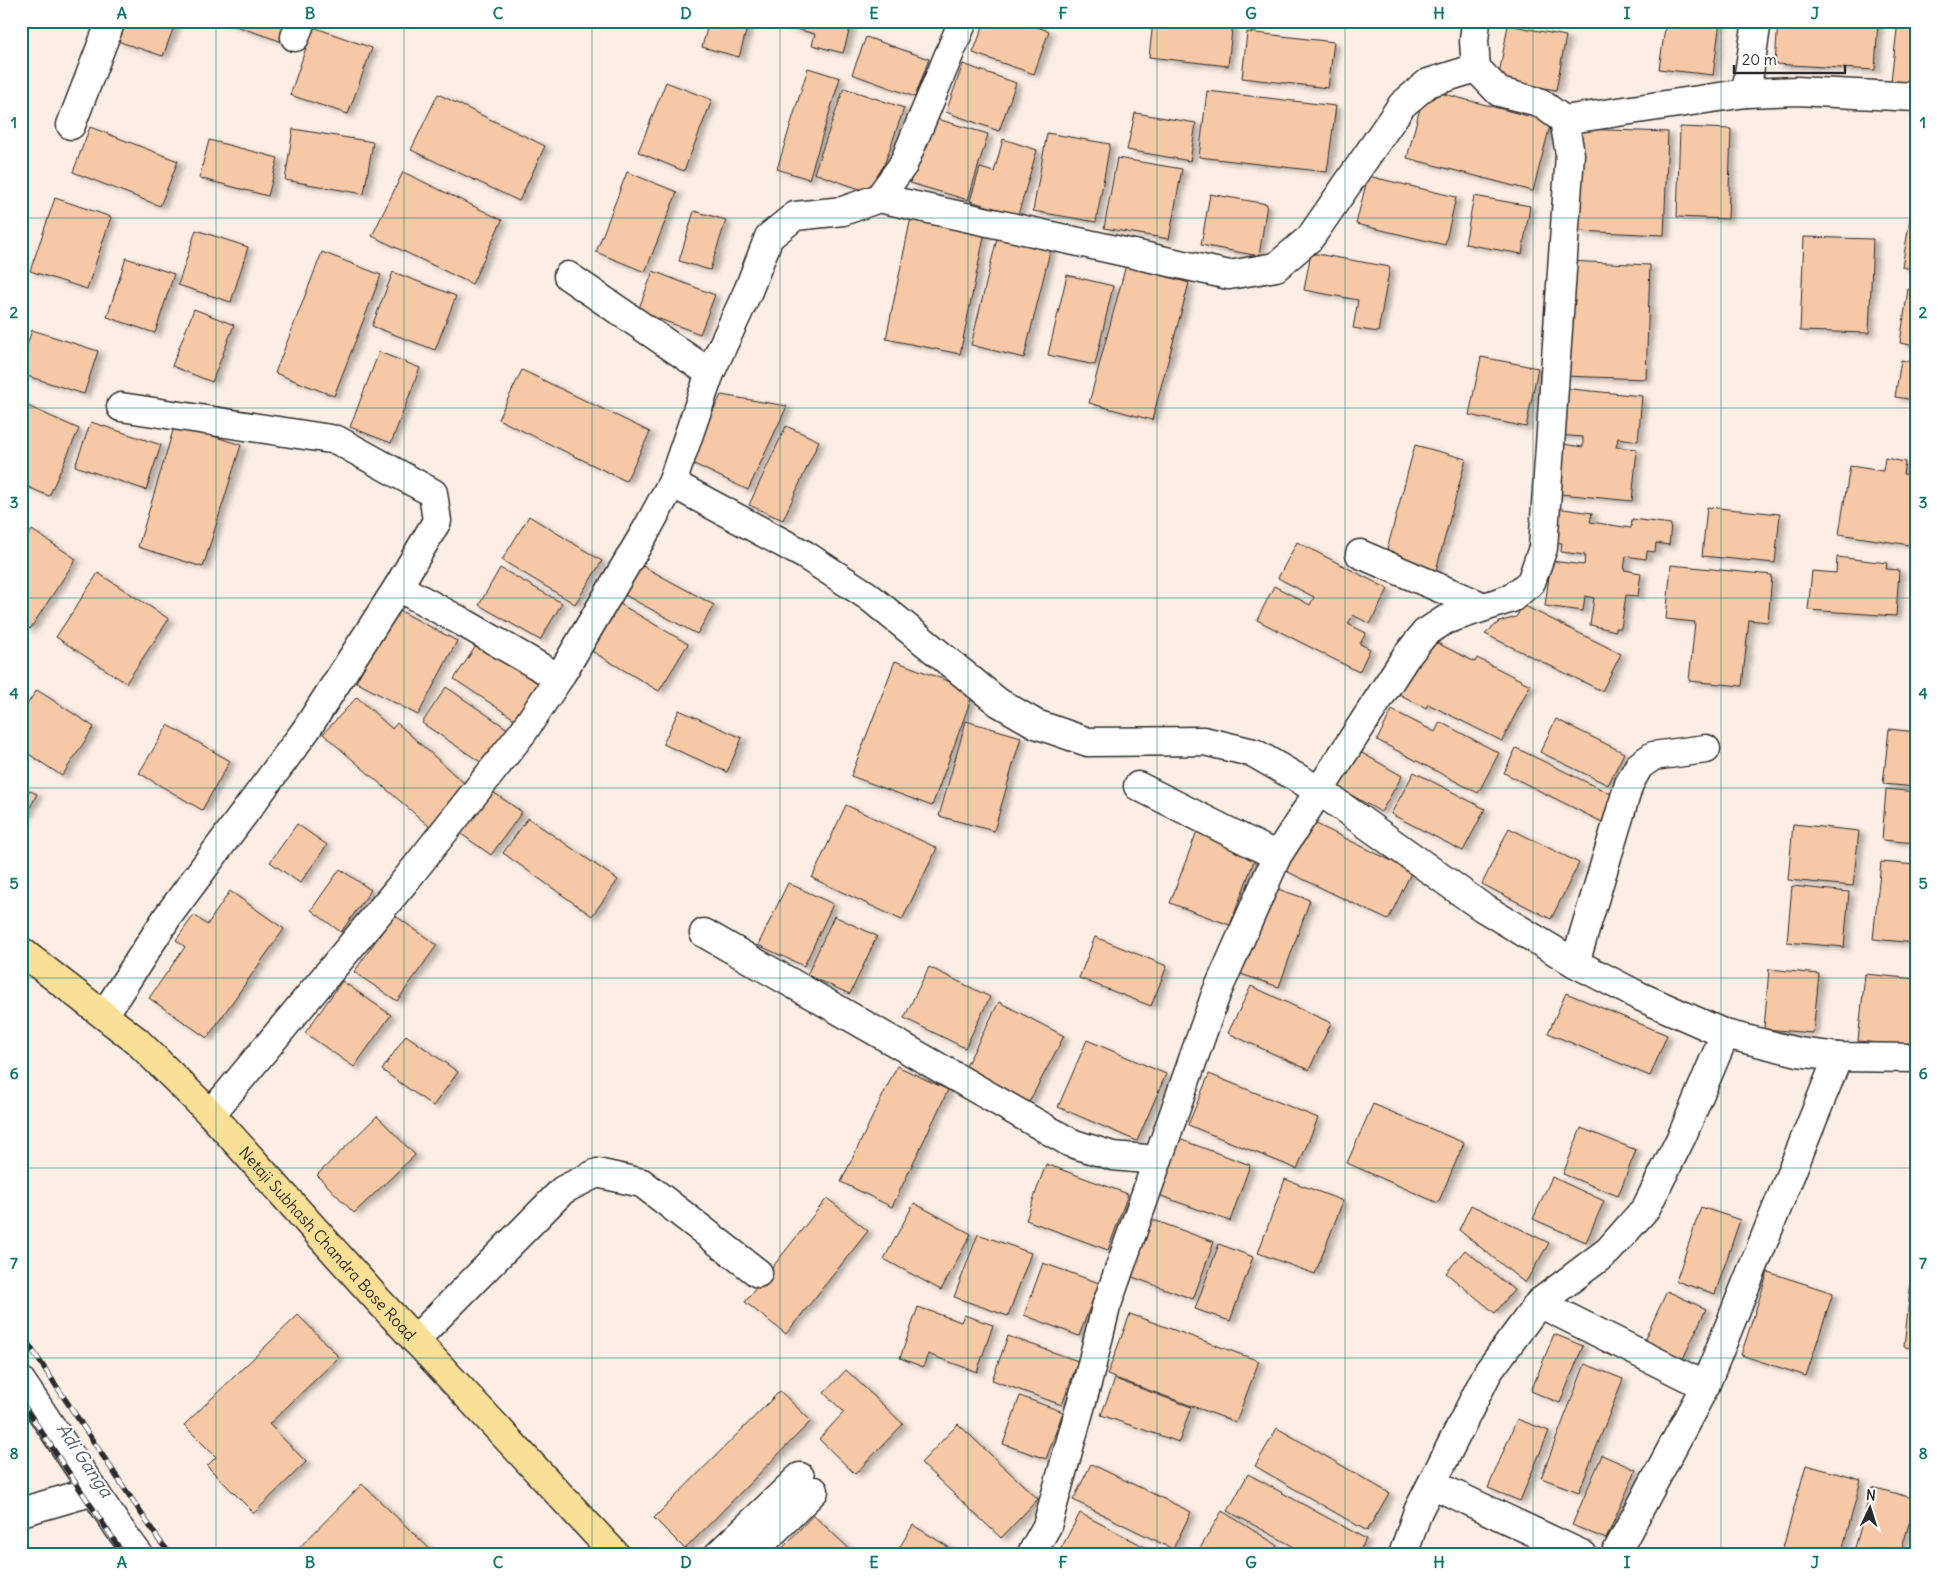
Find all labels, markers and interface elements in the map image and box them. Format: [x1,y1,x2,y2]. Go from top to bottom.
text: A [117,3,127,23]
text: B [305,3,316,23]
text: C [493,3,504,23]
text: D [680,3,692,23]
text: E [869,3,879,23]
text: F [1058,3,1068,23]
text: G [1245,3,1257,23]
text: H [1433,3,1445,23]
text: I [1624,3,1631,23]
text: J [1811,3,1820,23]
scale bar [1734,42,1846,74]
text: 20 m [1742,50,1777,69]
text: 1 [11,112,17,132]
text: 1 [1920,112,1926,132]
text: 2 [10,302,19,322]
text: 2 [1919,302,1928,322]
text: 3 [9,492,19,512]
text: 3 [1918,492,1928,512]
text: 4 [9,683,19,703]
text: 4 [1918,683,1928,703]
text: 5 [9,873,19,893]
text: 5 [1918,873,1928,893]
text: 6 [9,1063,19,1083]
text: 6 [1918,1063,1928,1083]
street label: Netaji Subhash Chandra Bose Road [235,1142,420,1345]
text: 7 [10,1253,18,1273]
text: 7 [1919,1253,1927,1273]
water label: Adi Ganga [52,1419,119,1503]
text: 8 [9,1443,19,1463]
text: 8 [1918,1443,1928,1463]
north arrow [1844,1484,1894,1534]
text: N [1865,1486,1876,1504]
text: A [117,1552,127,1572]
text: B [305,1552,316,1572]
text: C [493,1552,504,1572]
text: D [680,1552,692,1572]
text: E [869,1552,879,1572]
text: F [1058,1552,1068,1572]
text: G [1245,1552,1257,1572]
text: H [1433,1552,1445,1572]
text: I [1624,1552,1631,1572]
text: J [1811,1552,1820,1572]

